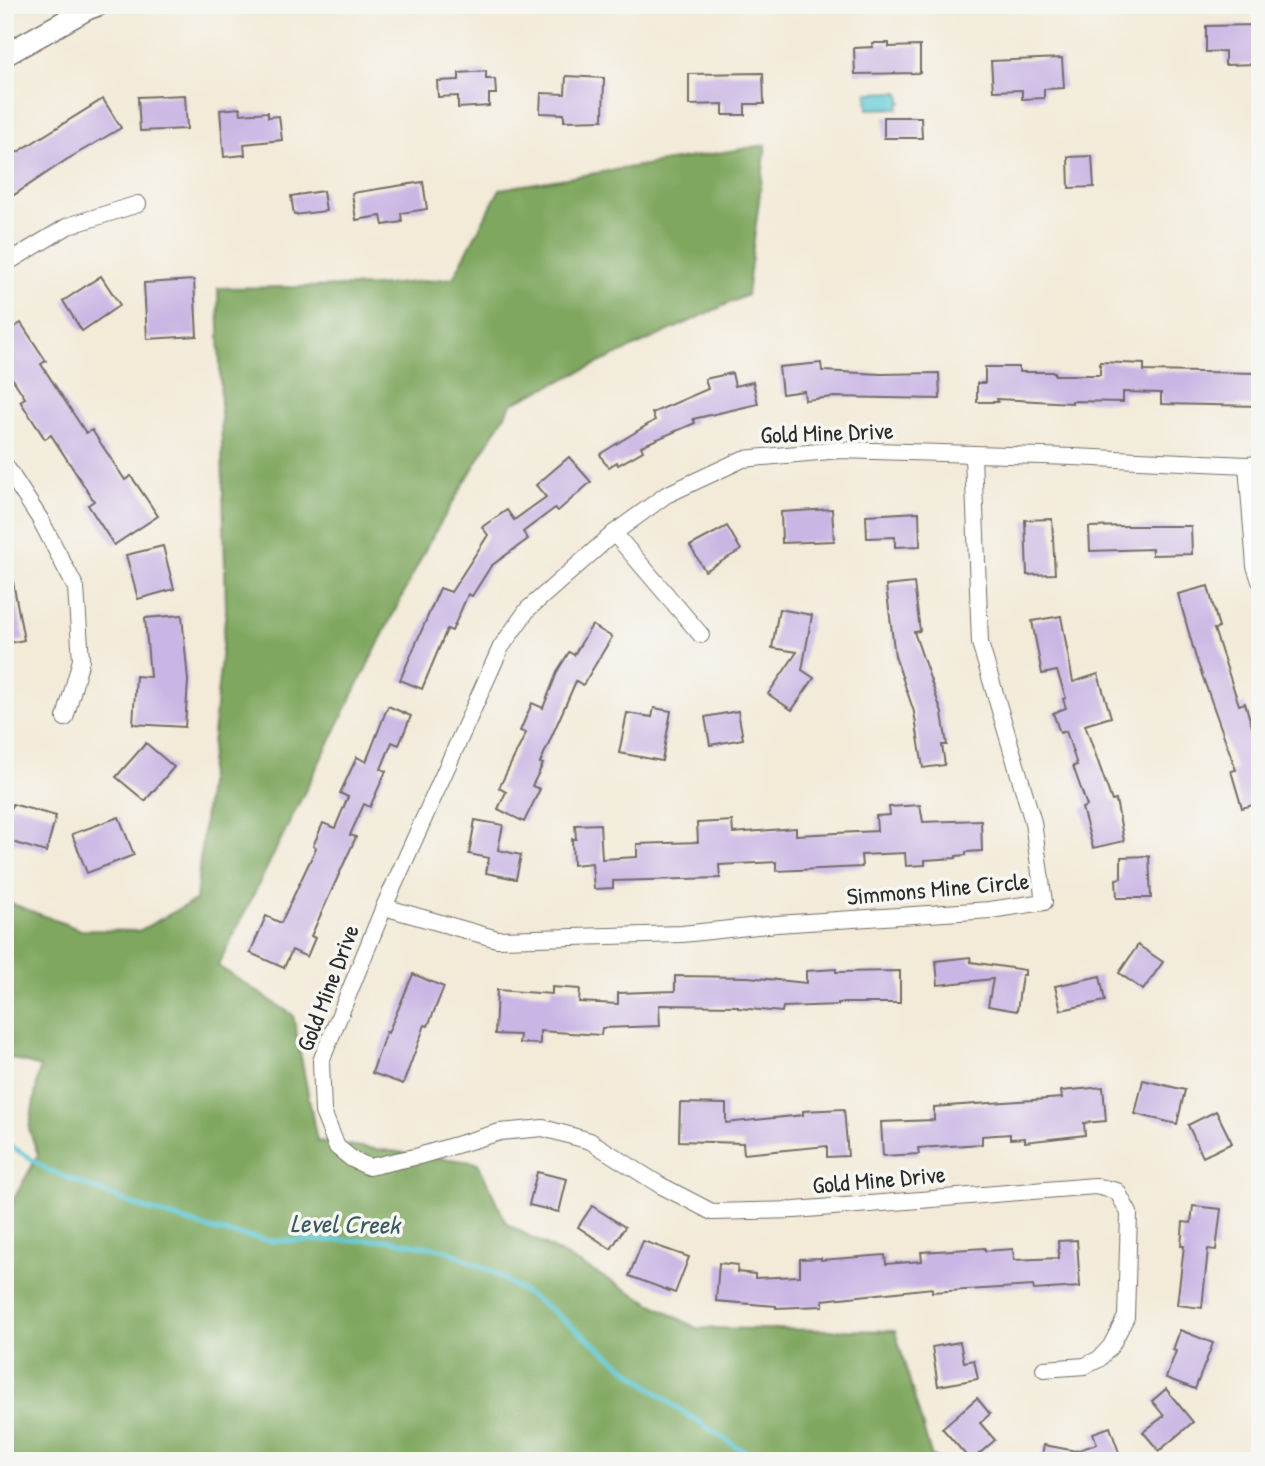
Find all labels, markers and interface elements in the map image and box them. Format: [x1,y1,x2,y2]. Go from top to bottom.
street label: Gold Mine Drive [760,414,895,450]
street label: Simmons Mine Circle [845,864,1031,912]
street label: Gold Mine Drive [288,919,366,1056]
street label: Gold Mine Drive [811,1157,947,1201]
water label: Level Creek [290,1205,402,1242]

